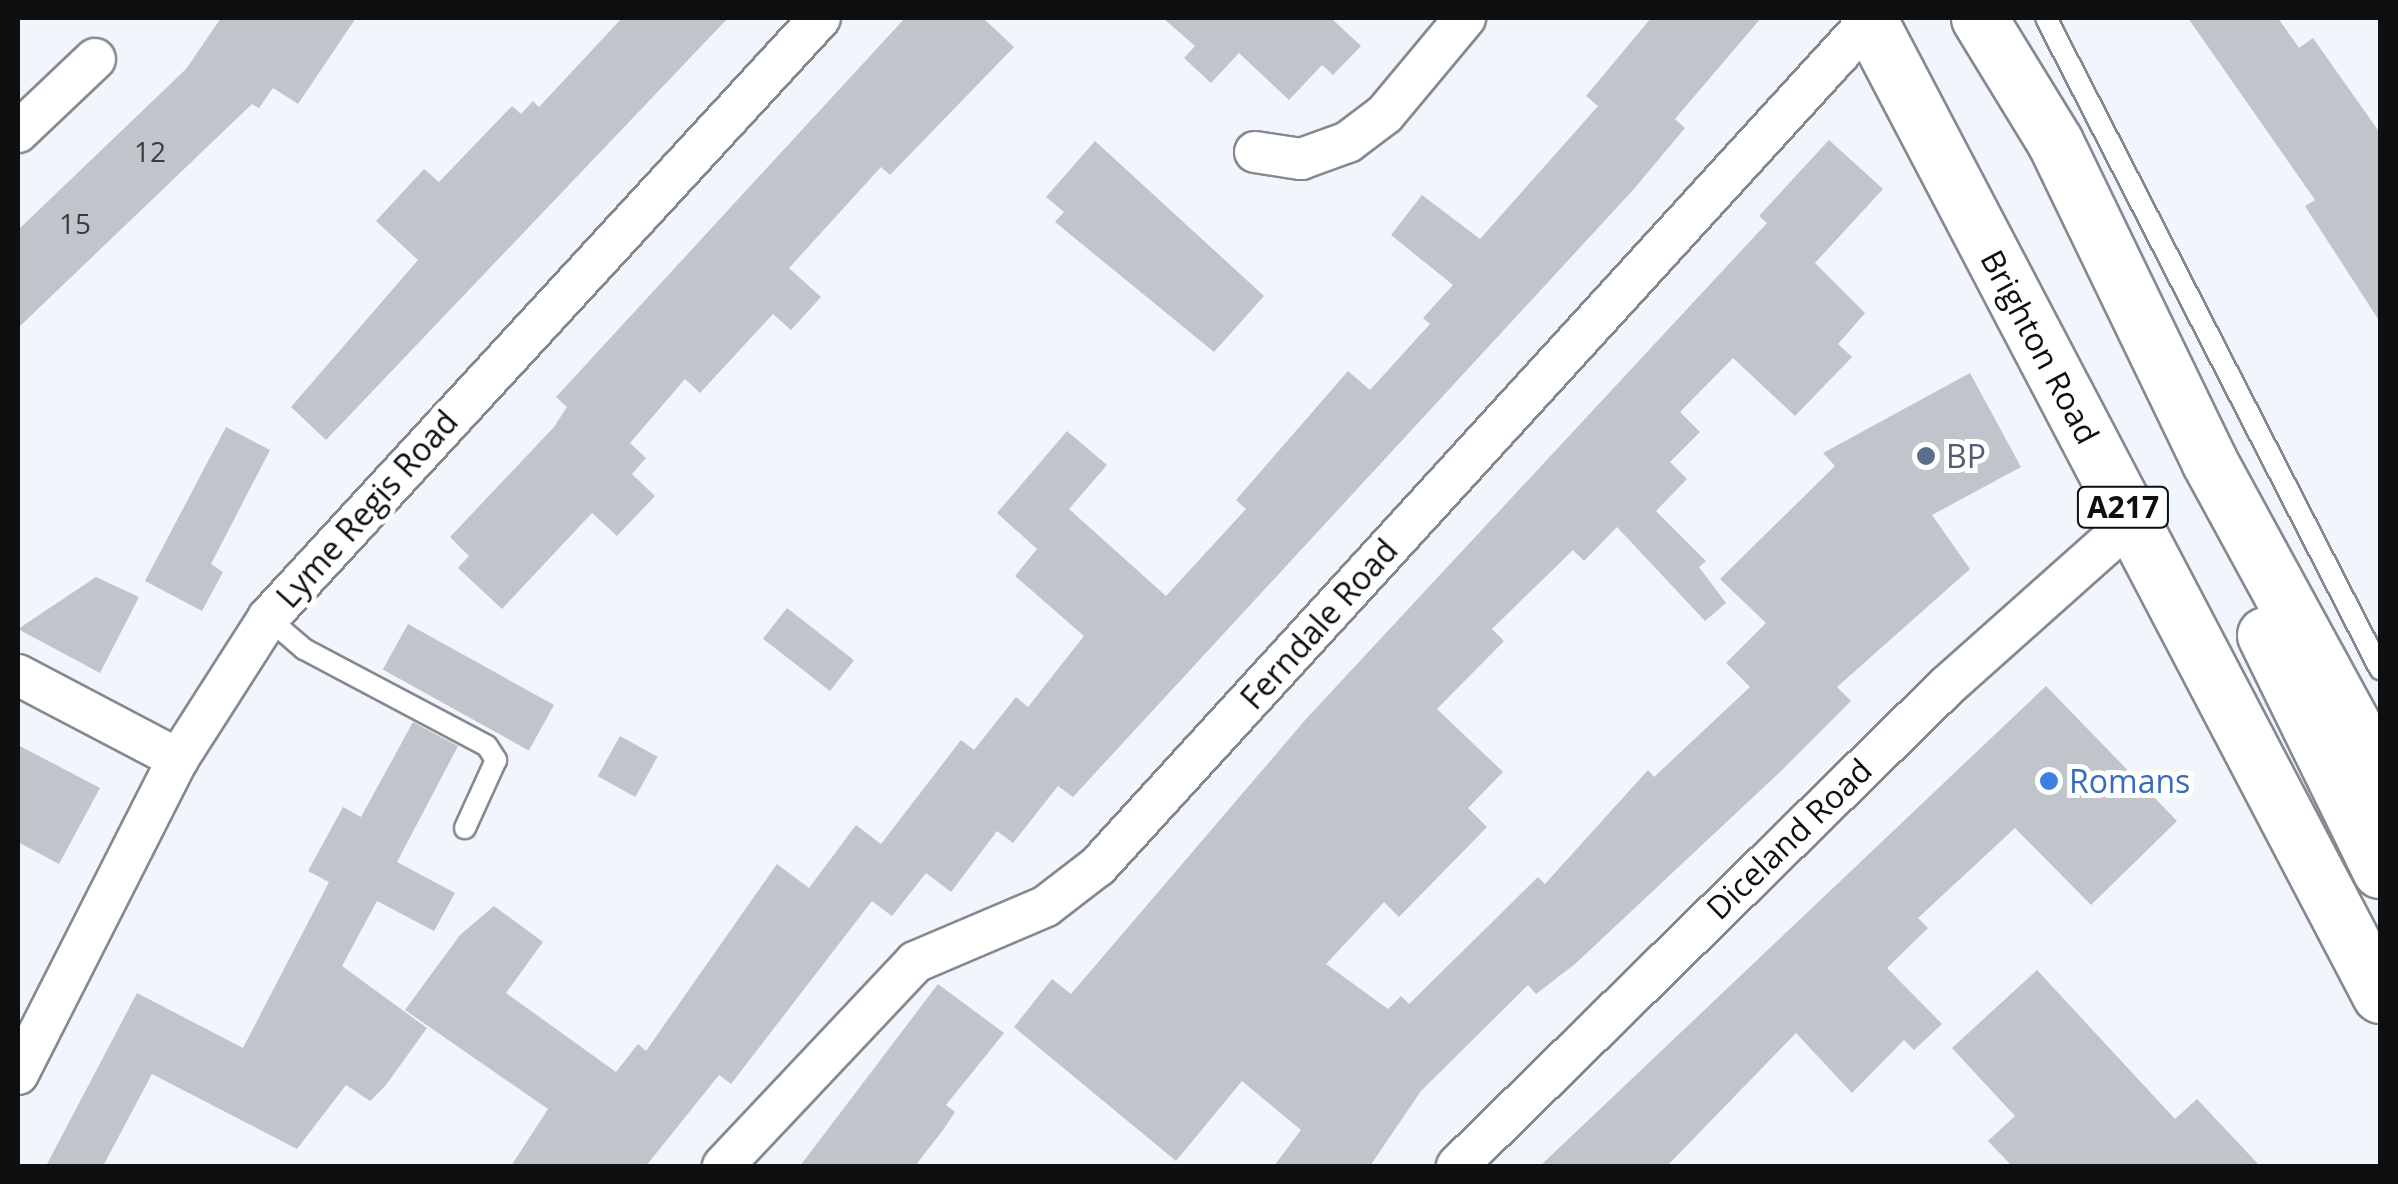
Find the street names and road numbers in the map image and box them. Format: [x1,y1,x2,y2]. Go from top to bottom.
street label: Brighton Road [1973,244,2107,450]
street label: Lyme Regis Road [269,403,465,615]
road number: A217 [2076,482,2170,532]
street label: Ferndale Road [1233,531,1405,717]
street label: Diceland Road [1699,751,1879,927]

